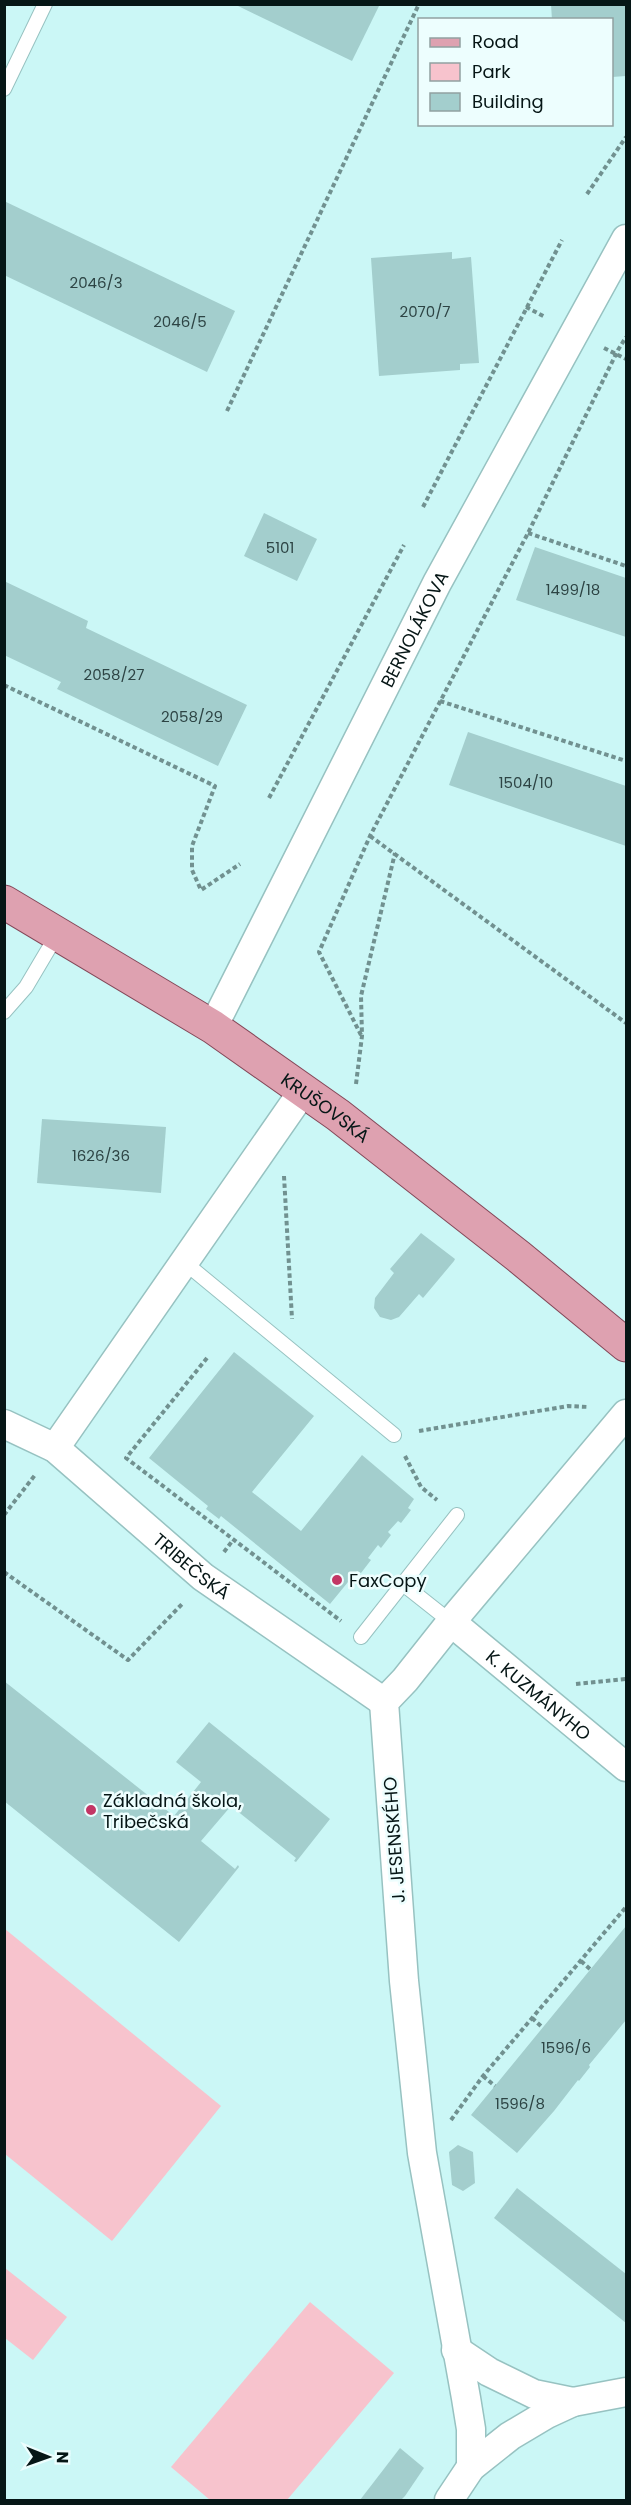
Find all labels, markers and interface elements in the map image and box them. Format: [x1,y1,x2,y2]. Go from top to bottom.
legend [418,18,613,126]
text: Road [472,29,519,54]
text: Park [472,59,511,84]
text: Building [472,89,544,114]
house number: 2046/3 [70,272,122,293]
house number: 2070/7 [400,301,451,322]
house number: 2046/5 [153,311,207,332]
house number: 5101 [266,537,294,558]
street label: BERNOLÁKOVA [374,566,454,691]
house number: 1499/18 [546,579,600,600]
house number: 2058/27 [84,664,144,685]
house number: 2058/29 [161,706,223,727]
house number: 1504/10 [499,772,553,793]
street label: KRUŠOVSKÁ [276,1066,375,1148]
house number: 1626/36 [72,1145,130,1166]
street label: TRIBEČSKÁ [148,1527,235,1605]
place label: FaxCopy [349,1568,427,1593]
marker: FaxCopy [330,1573,344,1587]
street label: K. KUZMÁNYHO [481,1644,597,1746]
street label: J. JESENSKÉHO [377,1776,411,1904]
place label: Základná škola, Tribečská [103,1788,242,1834]
marker: Základná škola, Tribečská [84,1803,98,1817]
house number: 1596/6 [541,2037,591,2058]
house number: 1596/8 [495,2093,545,2114]
north arrow [18,2427,78,2487]
text: N [51,2451,74,2463]

